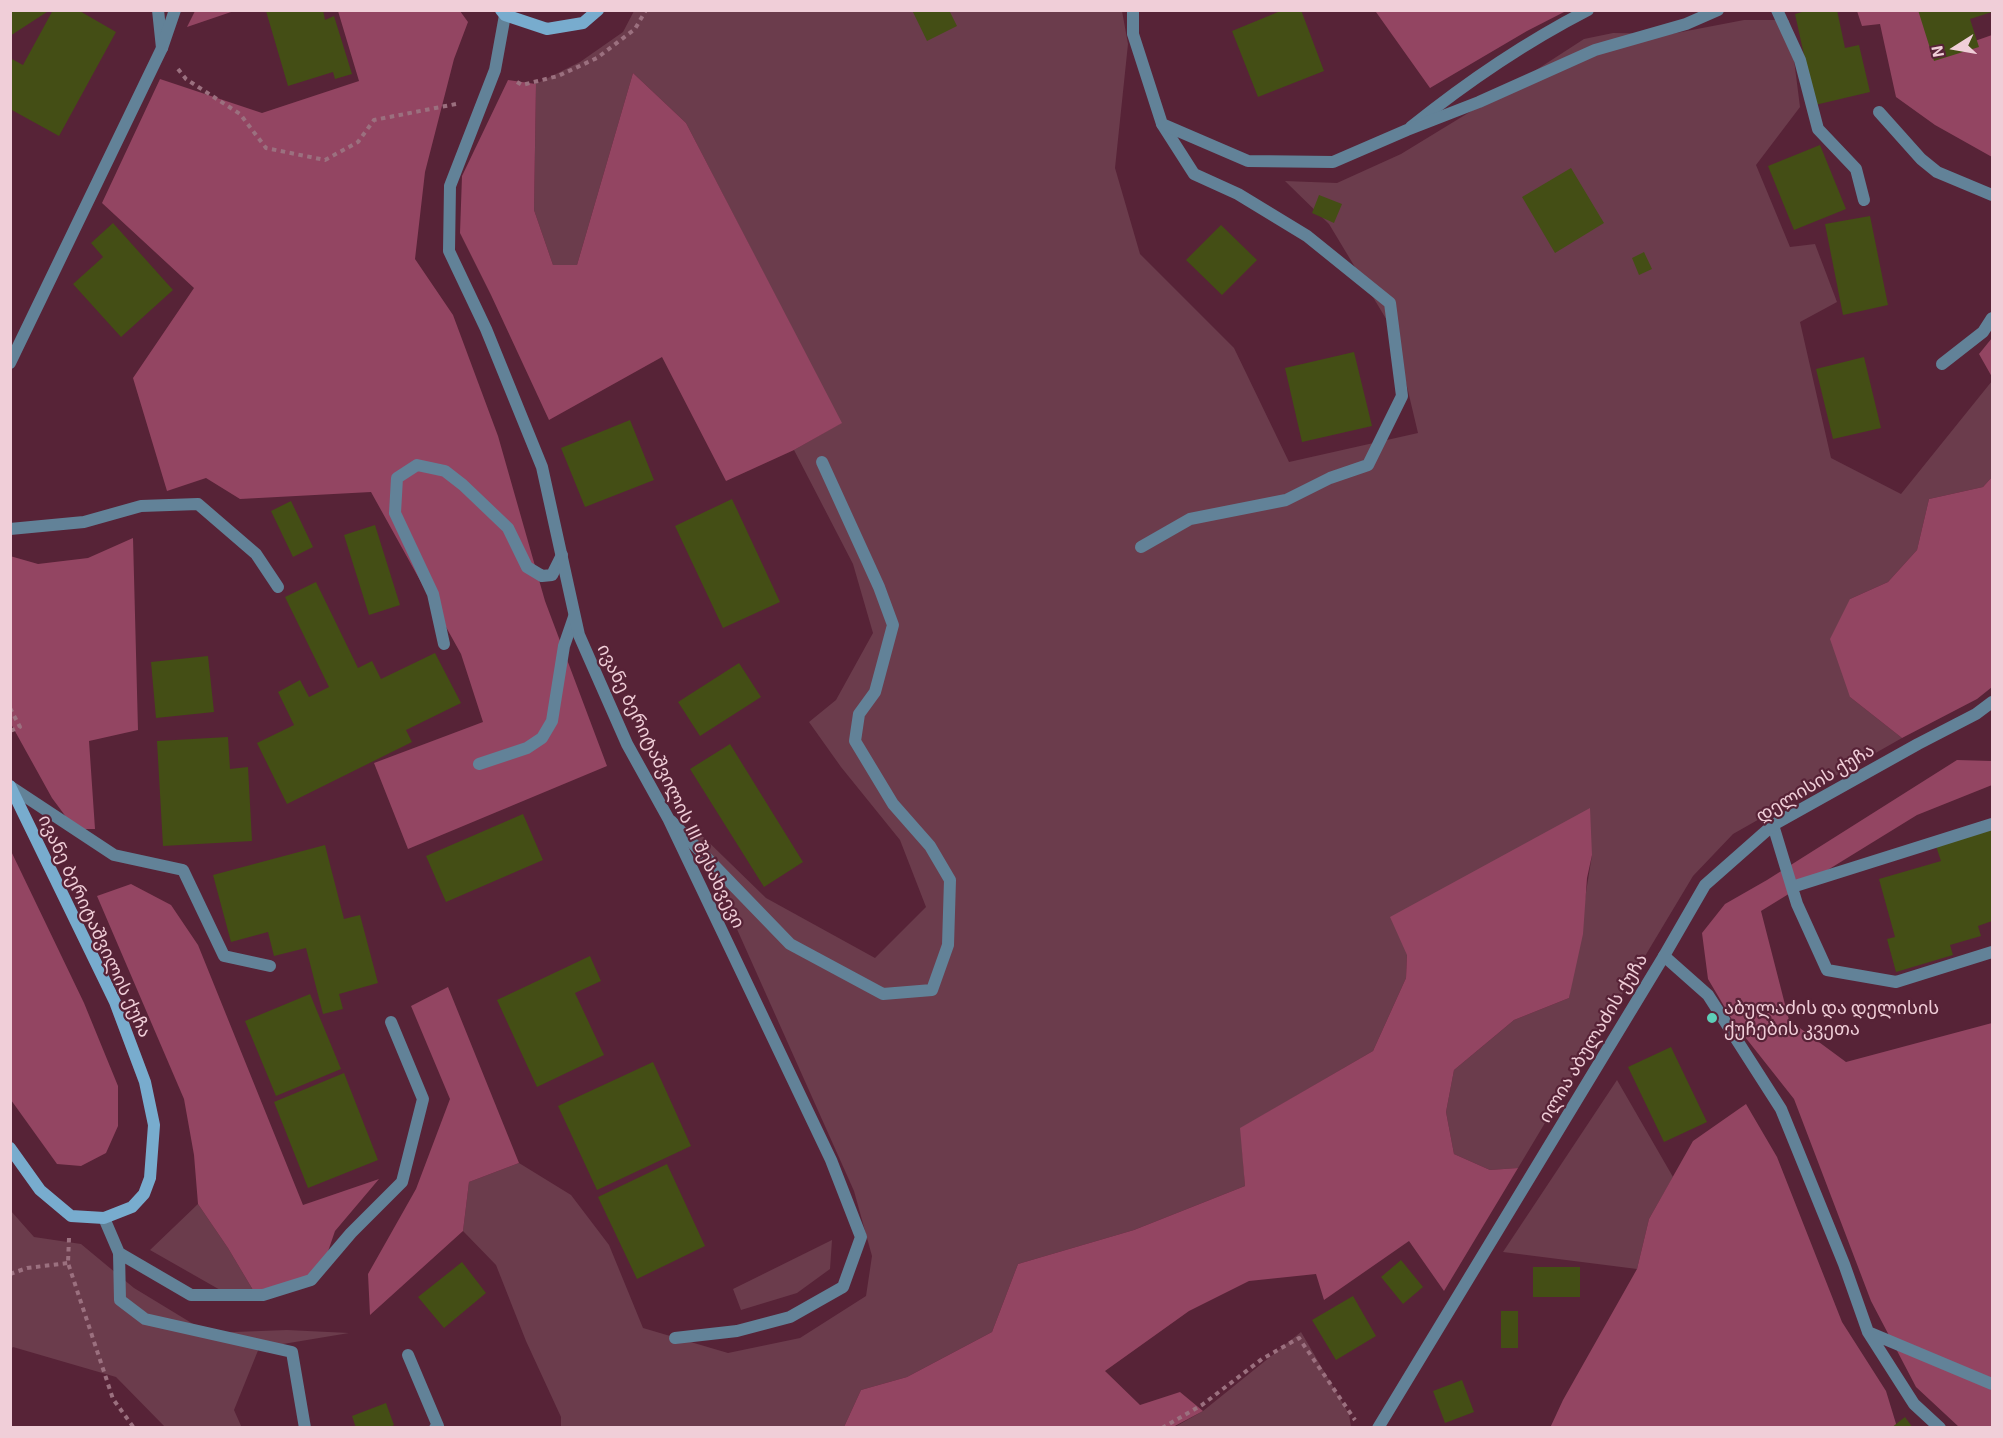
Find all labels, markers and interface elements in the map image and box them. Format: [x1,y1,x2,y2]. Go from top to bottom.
north arrow [1925,18,1985,78]
text: N [1926,44,1947,59]
street label: ივანე ბერიტაშვილის III შესახვევი [593,640,749,932]
street label: დელისის ქუჩა [1752,739,1878,827]
street label: ივანე ბერიტაშვილის ქუჩა [34,811,156,1041]
street label: ილია აბულაძის ქუჩა [1534,950,1652,1126]
place label: აბულაძის და დელისის ქუჩების კვეთა [1724,997,1939,1040]
marker: აბულაძის და დელისის ქუჩების კვეთა [1705,1011,1719,1025]

